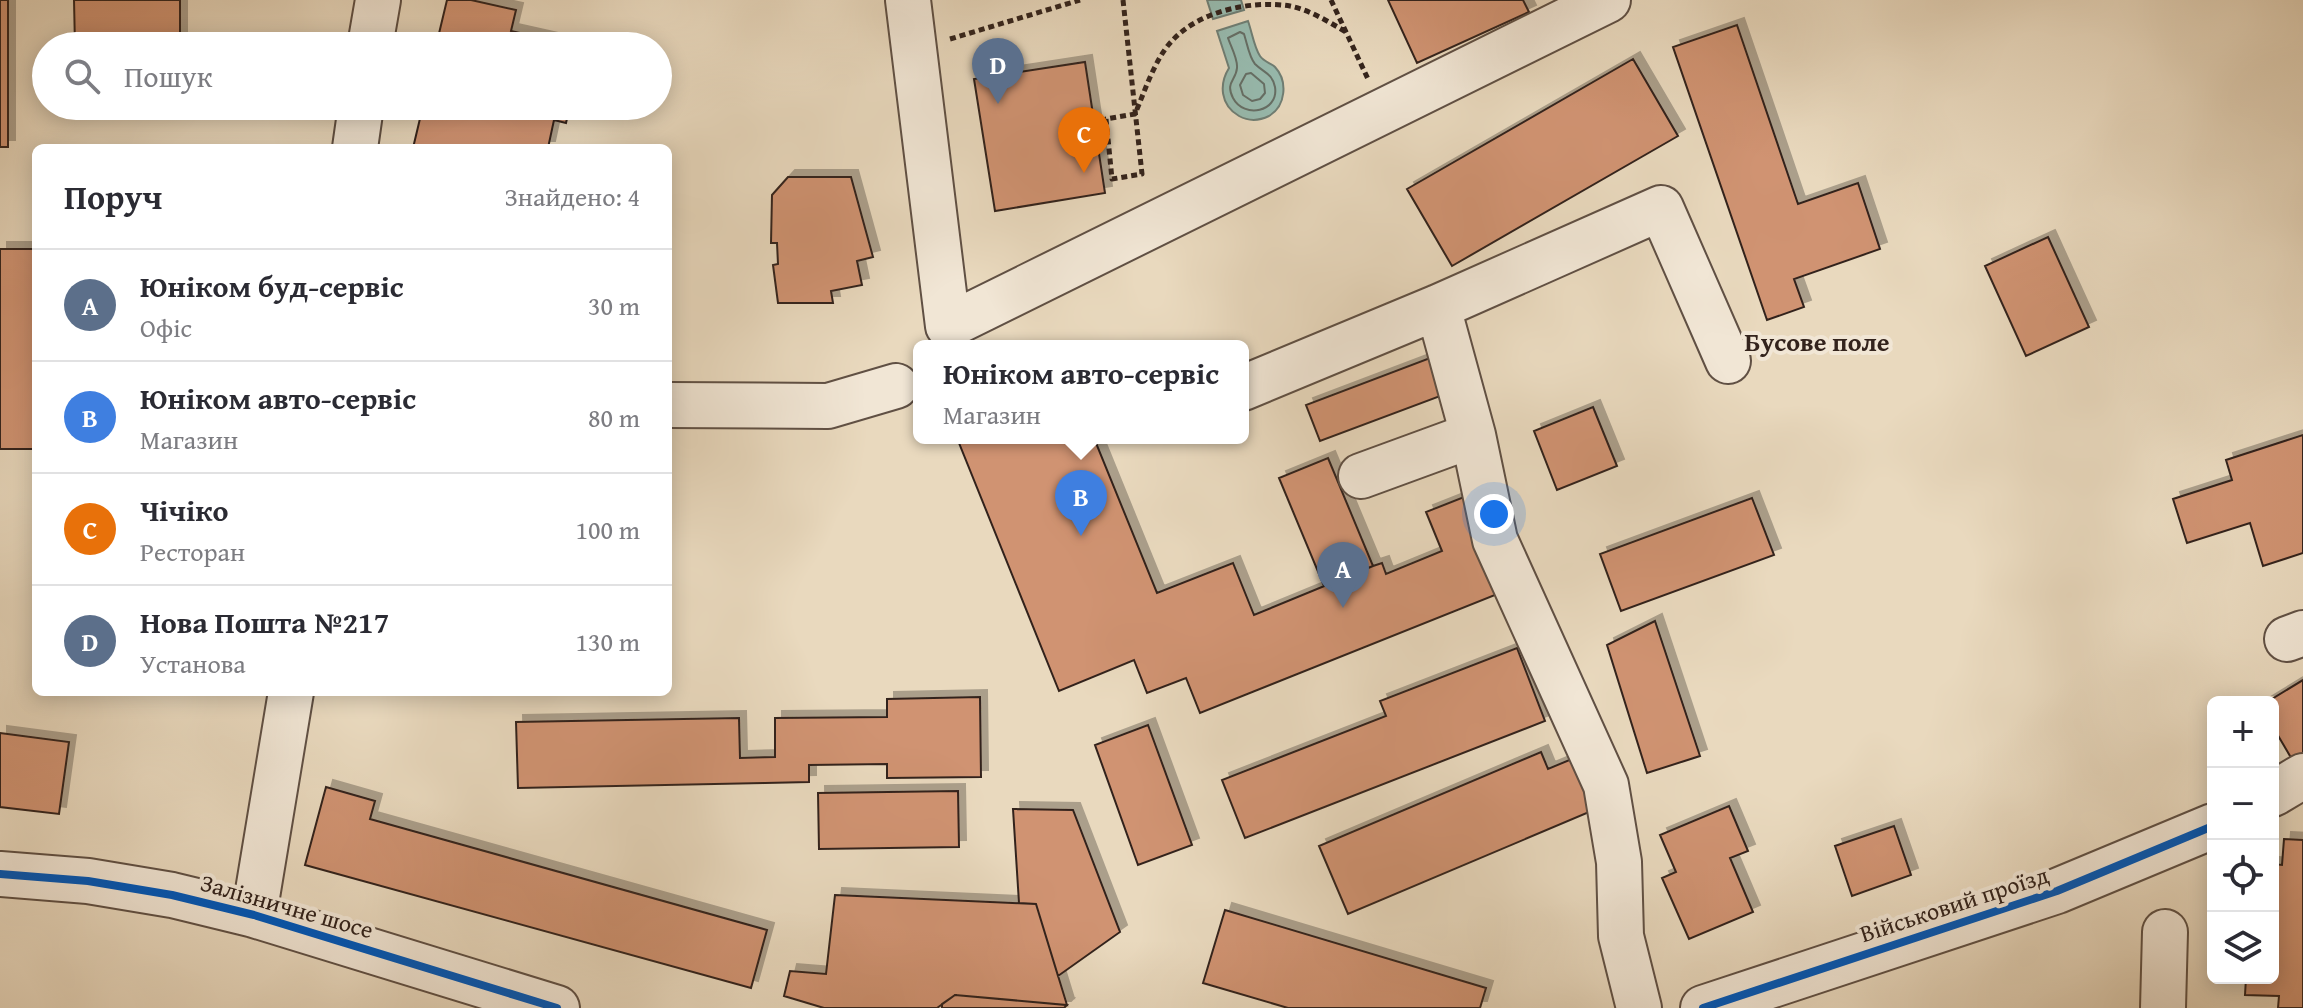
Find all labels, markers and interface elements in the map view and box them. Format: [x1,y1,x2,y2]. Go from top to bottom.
search box [32,32,672,120]
pin: D [972,38,1024,104]
icon: search [60,54,104,98]
text: Пошук [124,54,212,98]
pin: C [1058,107,1110,173]
text: Поруч [64,172,162,221]
text: Знайдено: 4 [504,177,640,216]
text: Юніком буд-сервіс [140,264,404,308]
text: A [82,286,98,325]
text: 30 m [588,286,640,325]
text: Офіс [140,308,192,347]
district label: Бусове поле [1744,322,1890,361]
popup [913,340,1249,444]
text: Юніком авто-сервіс [943,351,1219,395]
text: Юніком авто-сервіс [140,376,416,420]
text: Магазин [943,395,1041,434]
text: B [82,398,98,437]
text: 80 m [588,398,640,437]
text: Магазин [140,420,238,459]
pin: B [1055,470,1107,536]
text: Чічіко [140,488,229,532]
your location [1474,494,1514,534]
text: C [83,510,97,549]
text: 100 m [575,510,640,549]
text: Ресторан [140,532,245,571]
pin: A [1317,542,1369,608]
text: Нова Пошта №217 [140,600,389,644]
text: D [82,622,98,661]
text: 130 m [575,622,640,661]
text: Установа [140,644,246,683]
map controls [2207,696,2279,984]
button: + [2207,696,2279,768]
button: − [2207,768,2279,840]
button: locate [2207,840,2279,912]
street label: Військовий проїзд [1855,857,2053,951]
street label: Залізничне шосе [197,865,377,947]
button: layers [2207,912,2279,984]

